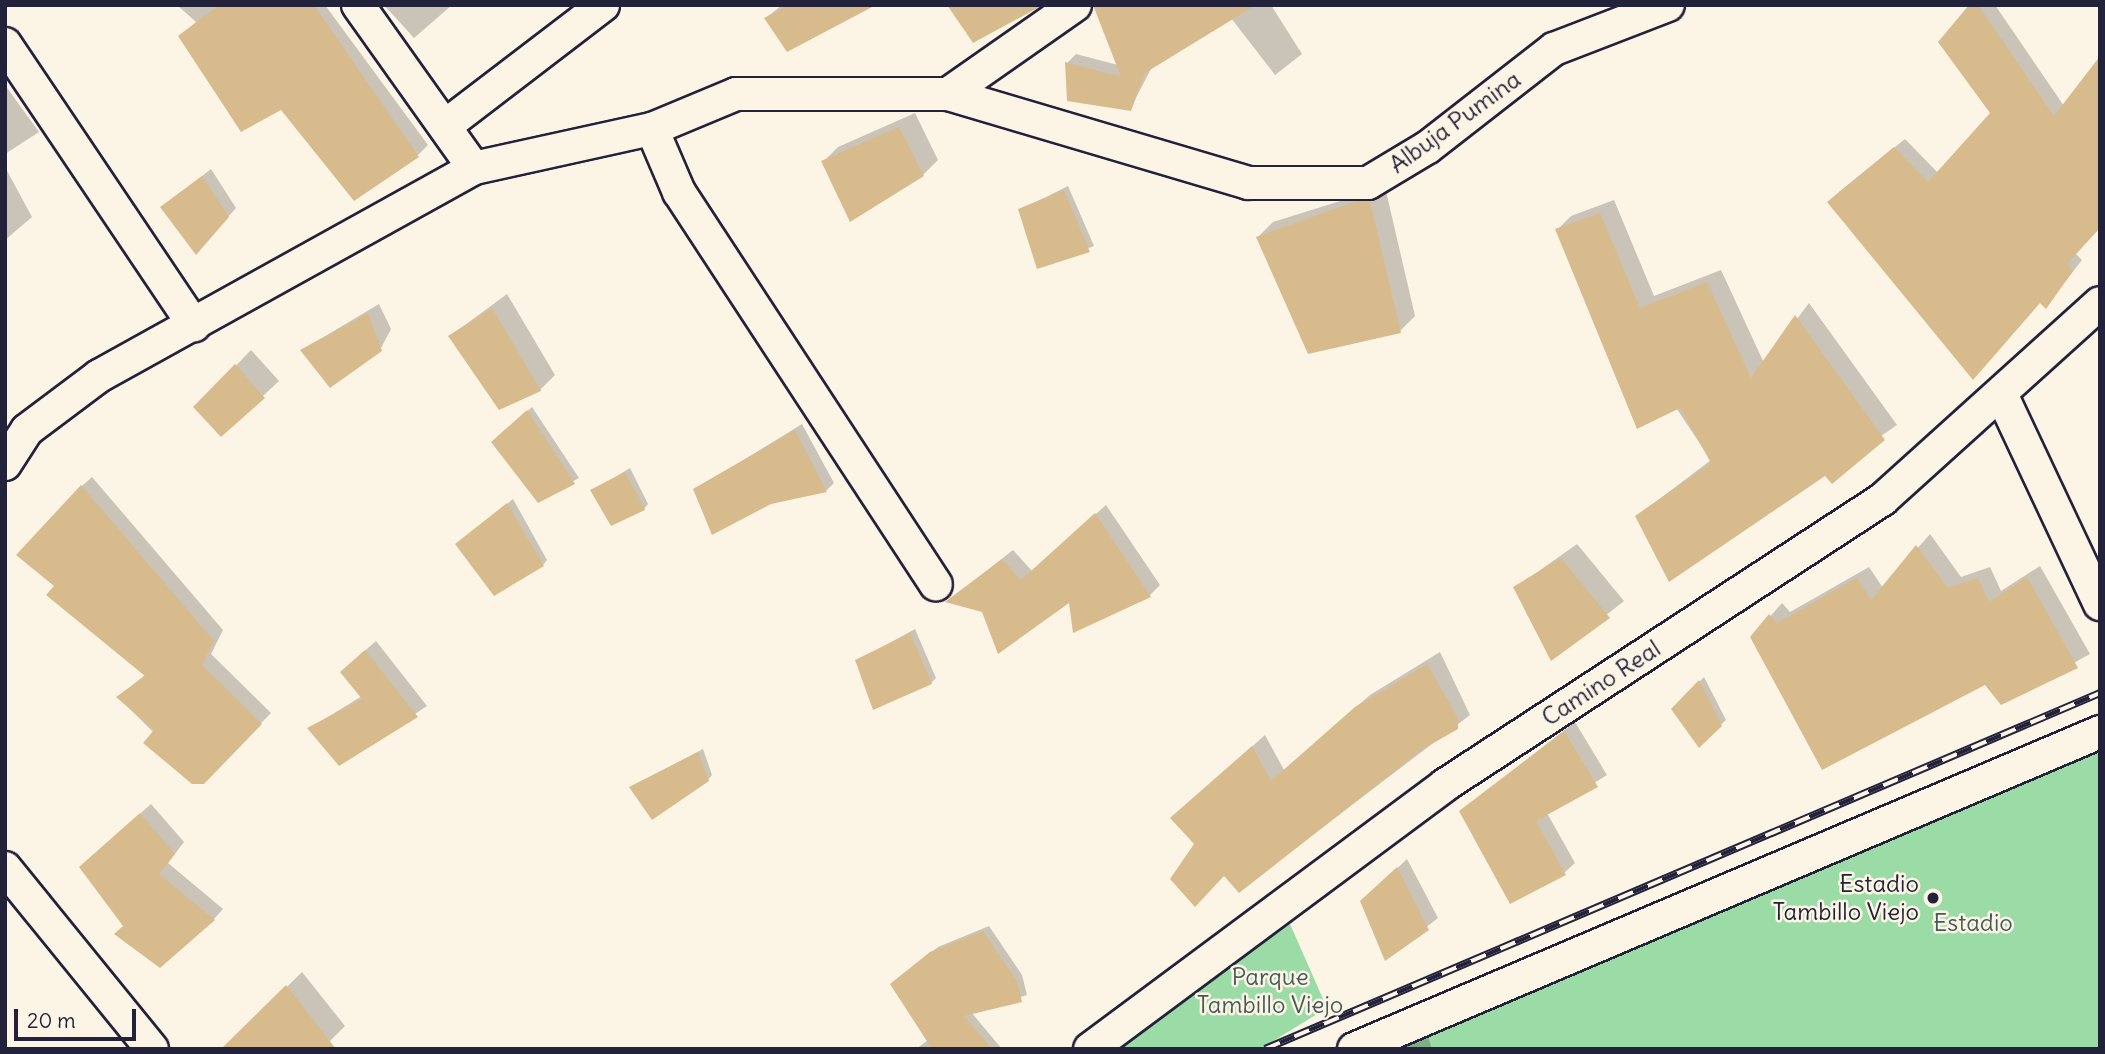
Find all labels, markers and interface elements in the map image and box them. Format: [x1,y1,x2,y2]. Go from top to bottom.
street label: Albuja Pumina [1384,65,1526,179]
street label: Camino Real [1536,634,1666,732]
place label: Estadio Tambillo Viejo [1773,870,1919,926]
marker: Estadio Tambillo Viejo [1925,890,1941,906]
park label: Estadio [1933,909,2013,937]
park label: Parque Tambillo Viejo [1197,963,1343,1019]
scale bar [18,995,140,1038]
text: 20 m [27,1007,76,1034]

